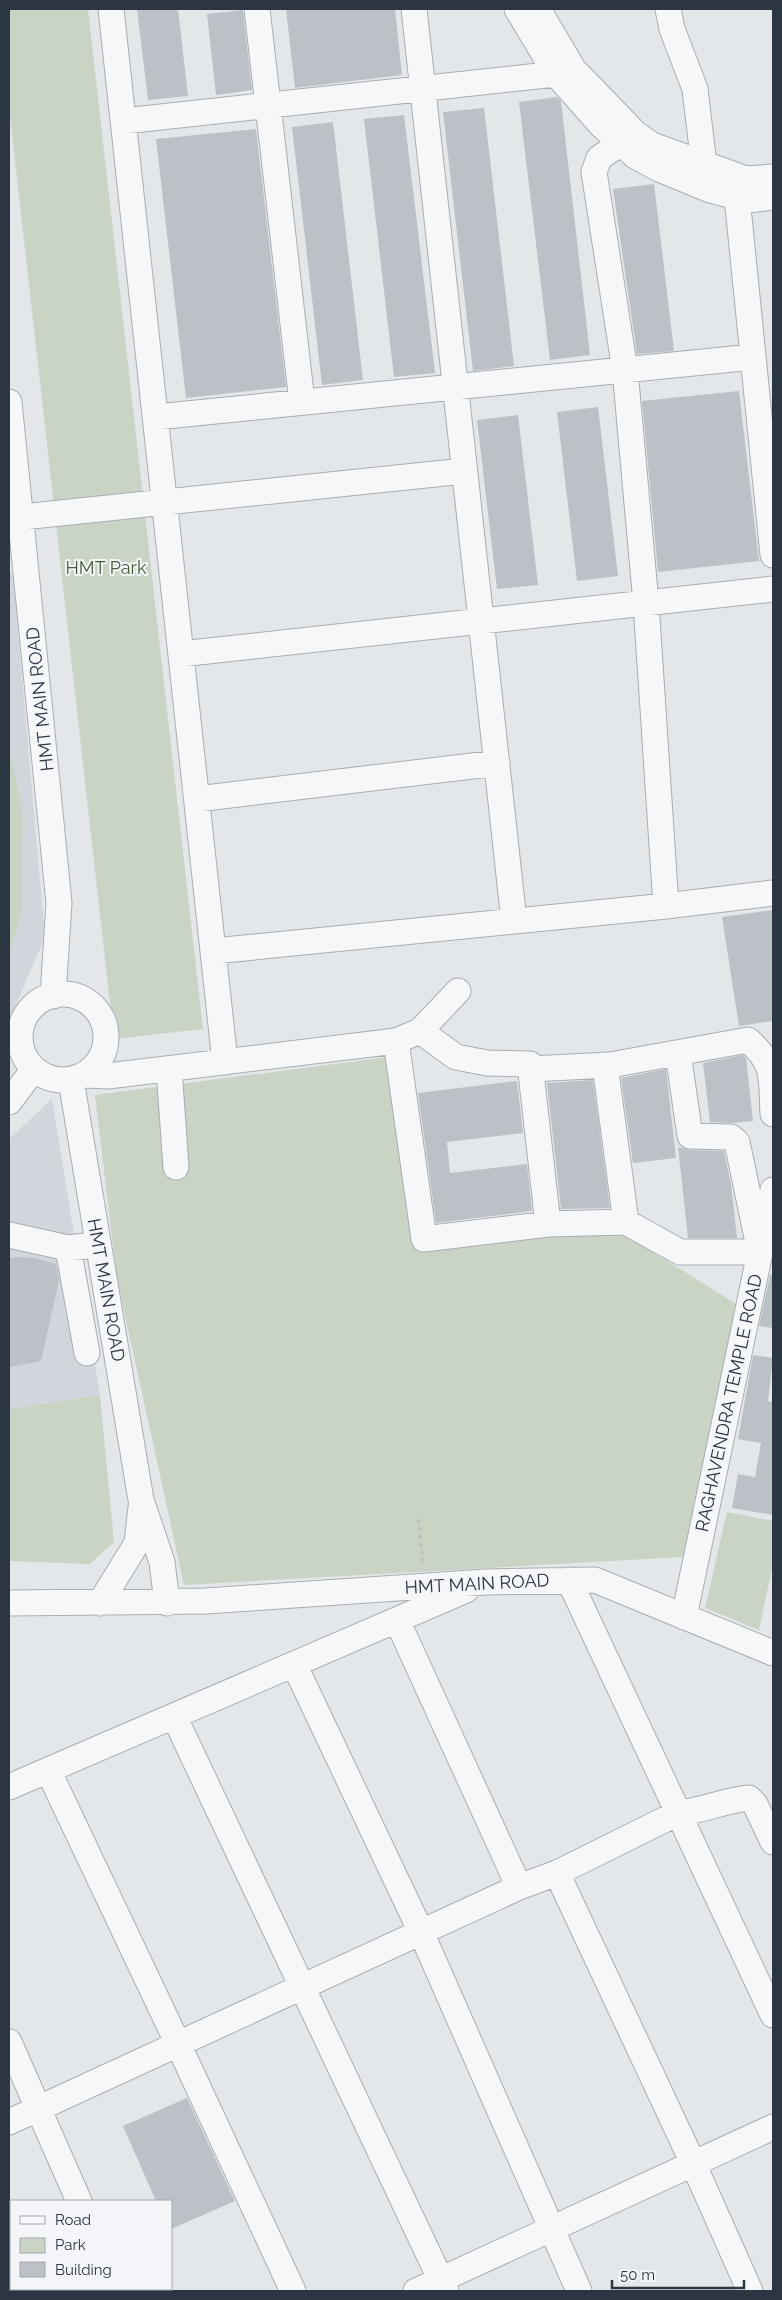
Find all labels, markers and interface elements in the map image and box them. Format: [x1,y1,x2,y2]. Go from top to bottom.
park label: HMT Park [66,557,147,578]
street label: HMT MAIN ROAD [21,626,58,772]
street label: HMT MAIN ROAD [84,1217,129,1363]
street label: RAGHAVENDRA TEMPLE ROAD [691,1272,766,1534]
street label: HMT MAIN ROAD [404,1569,550,1598]
legend [10,2200,172,2290]
text: Road [55,2211,91,2229]
text: Park [55,2236,86,2254]
scale bar [612,2258,744,2290]
text: Building [55,2261,112,2279]
text: 50 m [620,2266,655,2284]

